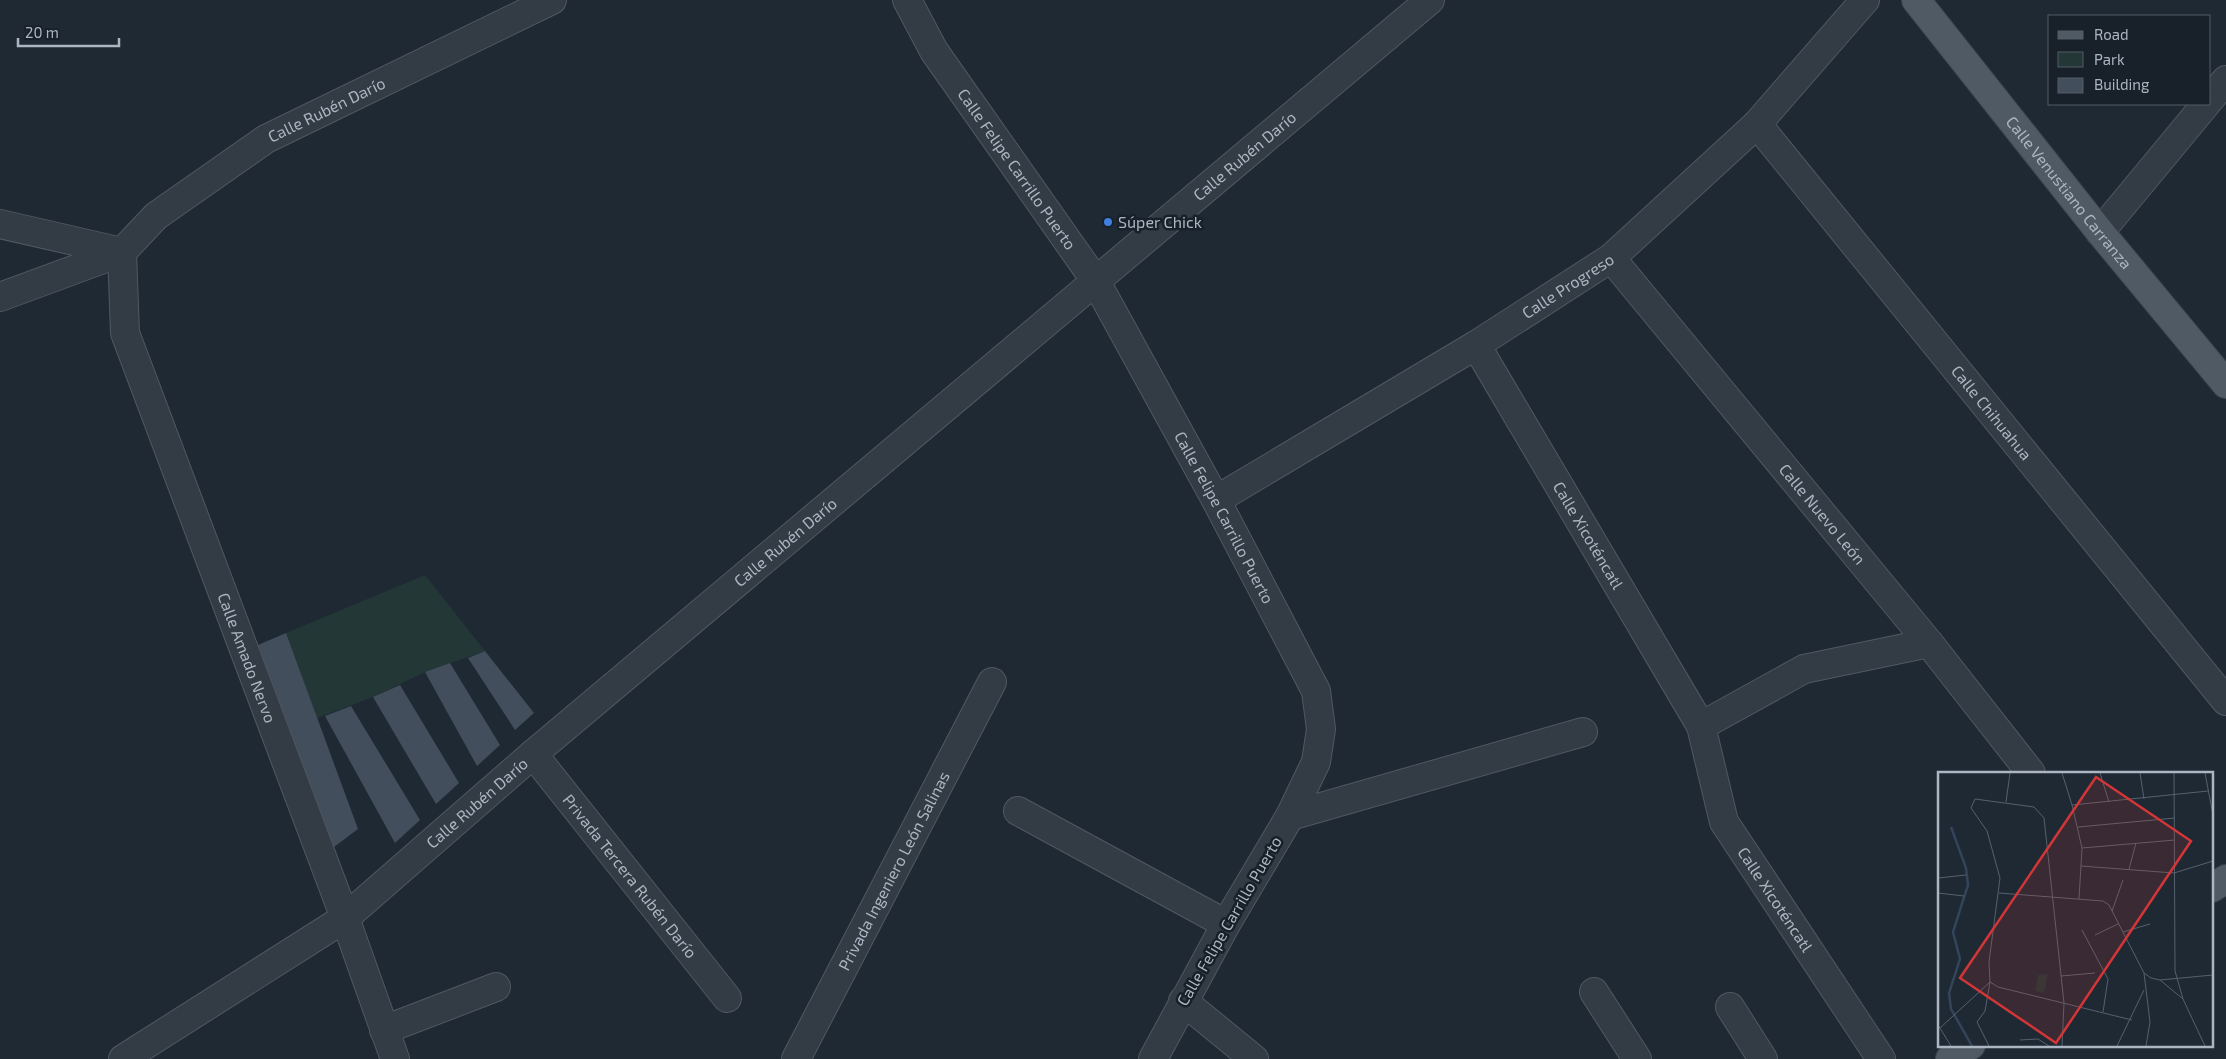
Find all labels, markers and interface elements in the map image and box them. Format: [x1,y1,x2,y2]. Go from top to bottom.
scale bar [18,15,119,47]
legend [2048,15,2211,105]
text: 20 m [25,23,59,41]
text: Road [2094,25,2129,43]
text: Park [2094,50,2125,68]
street label: Calle Rubén Darío [264,73,388,146]
text: Building [2094,75,2150,93]
street label: Calle Felipe Carrillo Puerto [954,85,1081,253]
street label: Calle Rubén Darío [1189,107,1299,204]
street label: Calle Venustiano Carranza [2003,112,2136,272]
place label: Súper Chick [1118,212,1202,231]
marker: Súper Chick [1102,216,1114,228]
street label: Calle Progreso [1518,249,1617,322]
street label: Calle Chihuahua [1948,361,2036,464]
street label: Calle Felipe Carrillo Puerto [1171,428,1278,607]
street label: Calle Nuevo León [1776,459,1870,568]
street label: Calle Xicoténcatl [1550,478,1628,592]
street label: Calle Rubén Darío [730,493,840,590]
street label: Calle Amado Nervo [214,590,281,725]
street label: Calle Rubén Darío [422,753,531,852]
street label: Privada Ingeniero León Salinas [834,768,953,973]
inset map [1938,772,2214,1046]
street label: Privada Tercera Rubén Darío [560,790,701,962]
street label: Calle Felipe Carrillo Puerto [1172,833,1285,1009]
street label: Calle Xicoténcatl [1734,843,1817,955]

